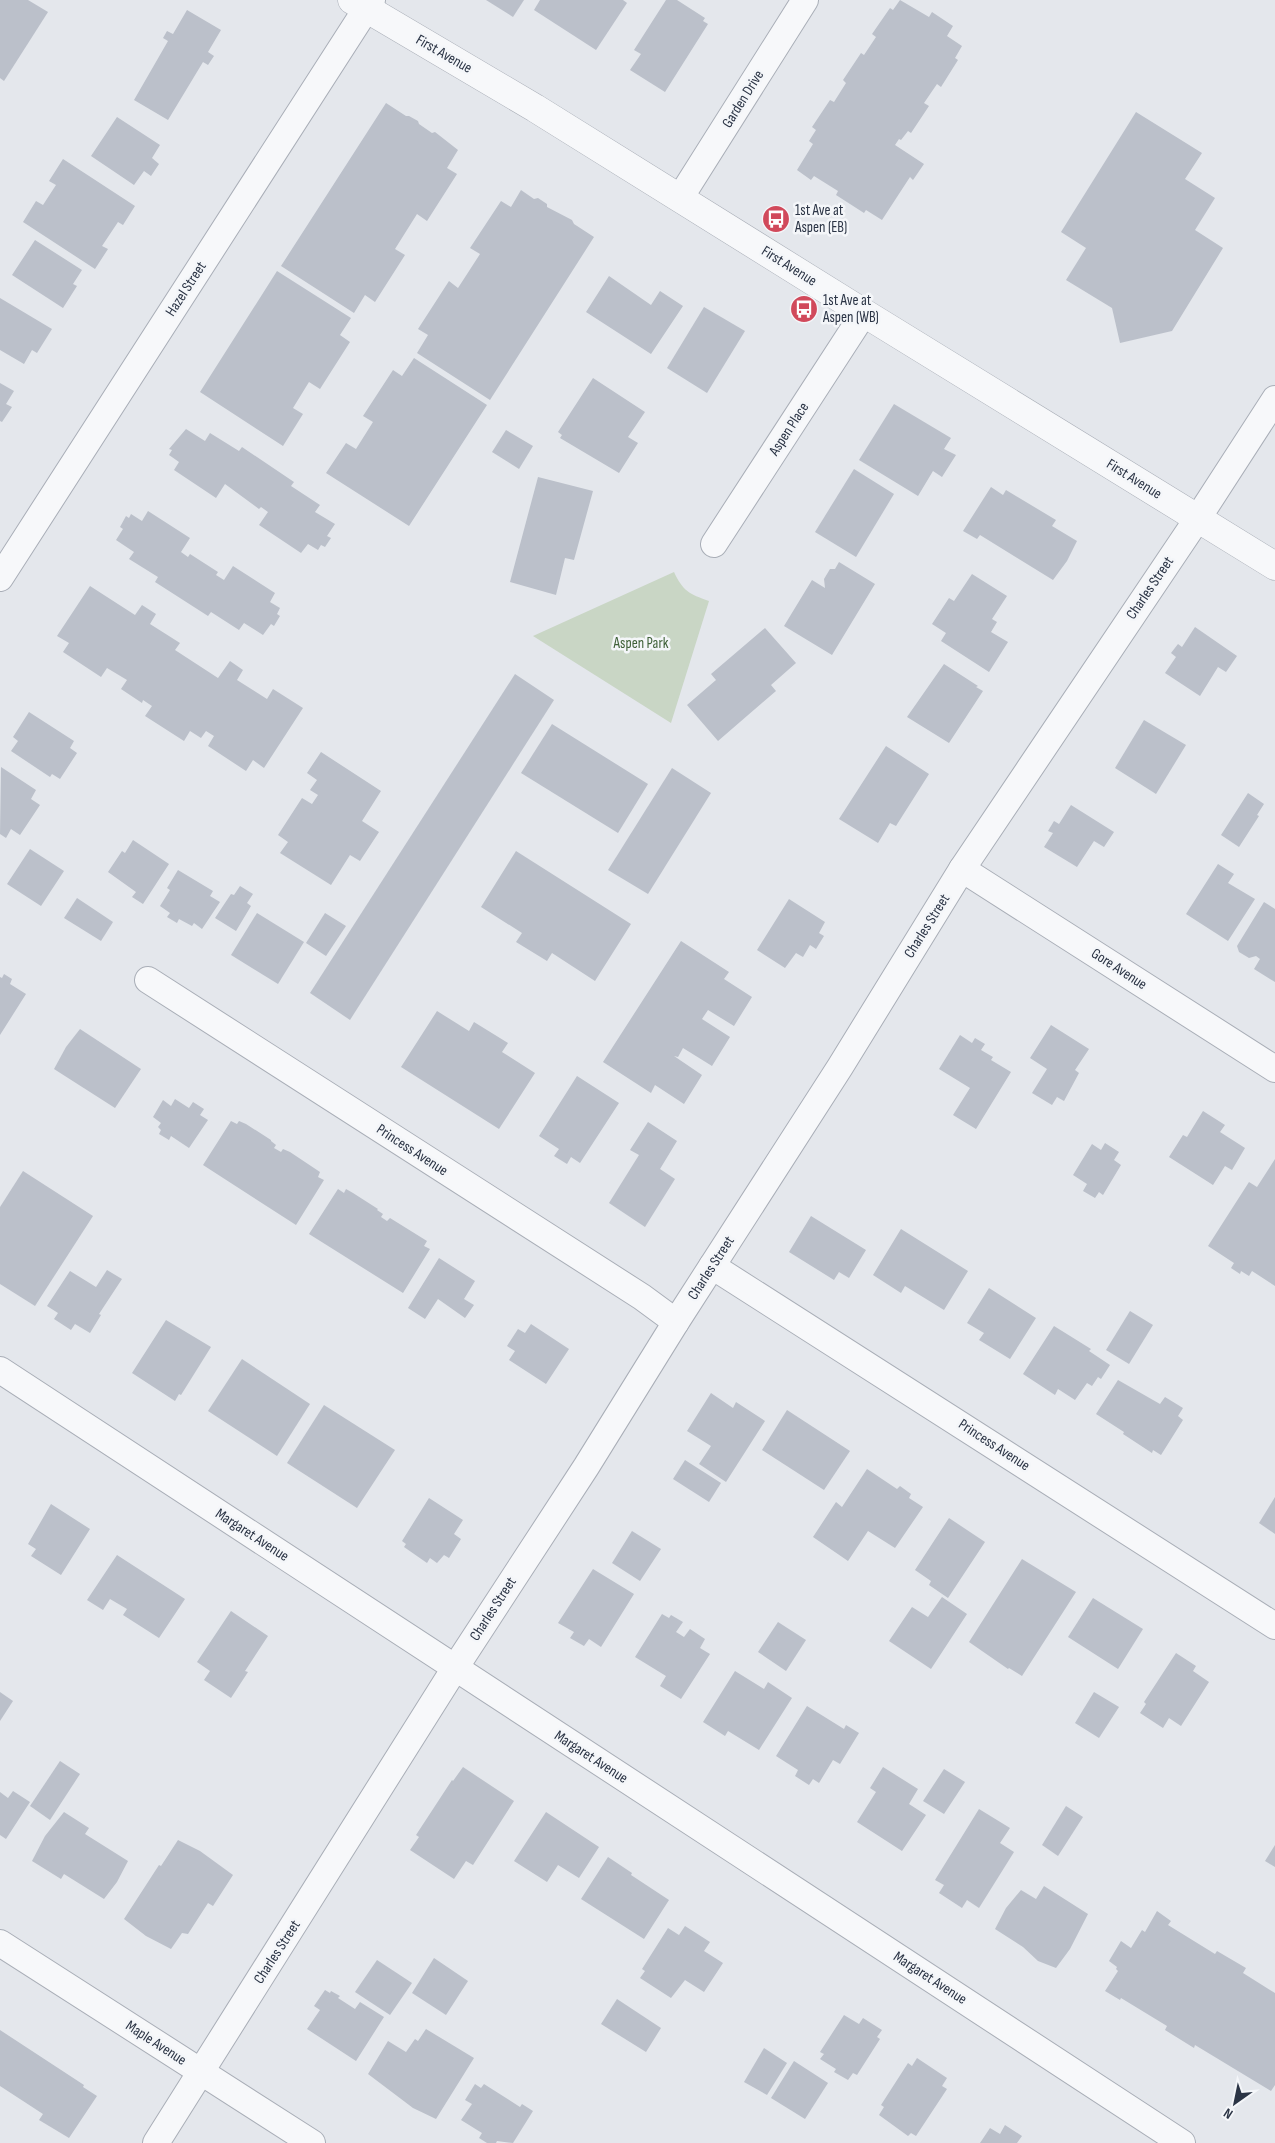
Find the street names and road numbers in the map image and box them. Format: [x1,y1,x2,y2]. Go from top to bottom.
street label: First Avenue [412,30,476,78]
street label: Garden Drive [718,67,768,131]
street label: First Avenue [758,242,820,290]
street label: Hazel Street [161,258,211,320]
street label: Aspen Place [764,399,813,460]
street label: First Avenue [1103,455,1165,503]
street label: Charles Street [1122,552,1178,623]
street label: Charles Street [900,890,954,962]
street label: Gore Avenue [1087,944,1151,994]
street label: Princess Avenue [373,1120,451,1180]
street label: Charles Street [683,1232,739,1303]
street label: Princess Avenue [955,1415,1033,1475]
street label: Margaret Avenue [212,1504,292,1566]
street label: Charles Street [465,1573,521,1644]
street label: Margaret Avenue [551,1726,631,1788]
street label: Charles Street [249,1916,305,1987]
street label: Margaret Avenue [890,1947,970,2009]
street label: Maple Avenue [122,2016,190,2070]

